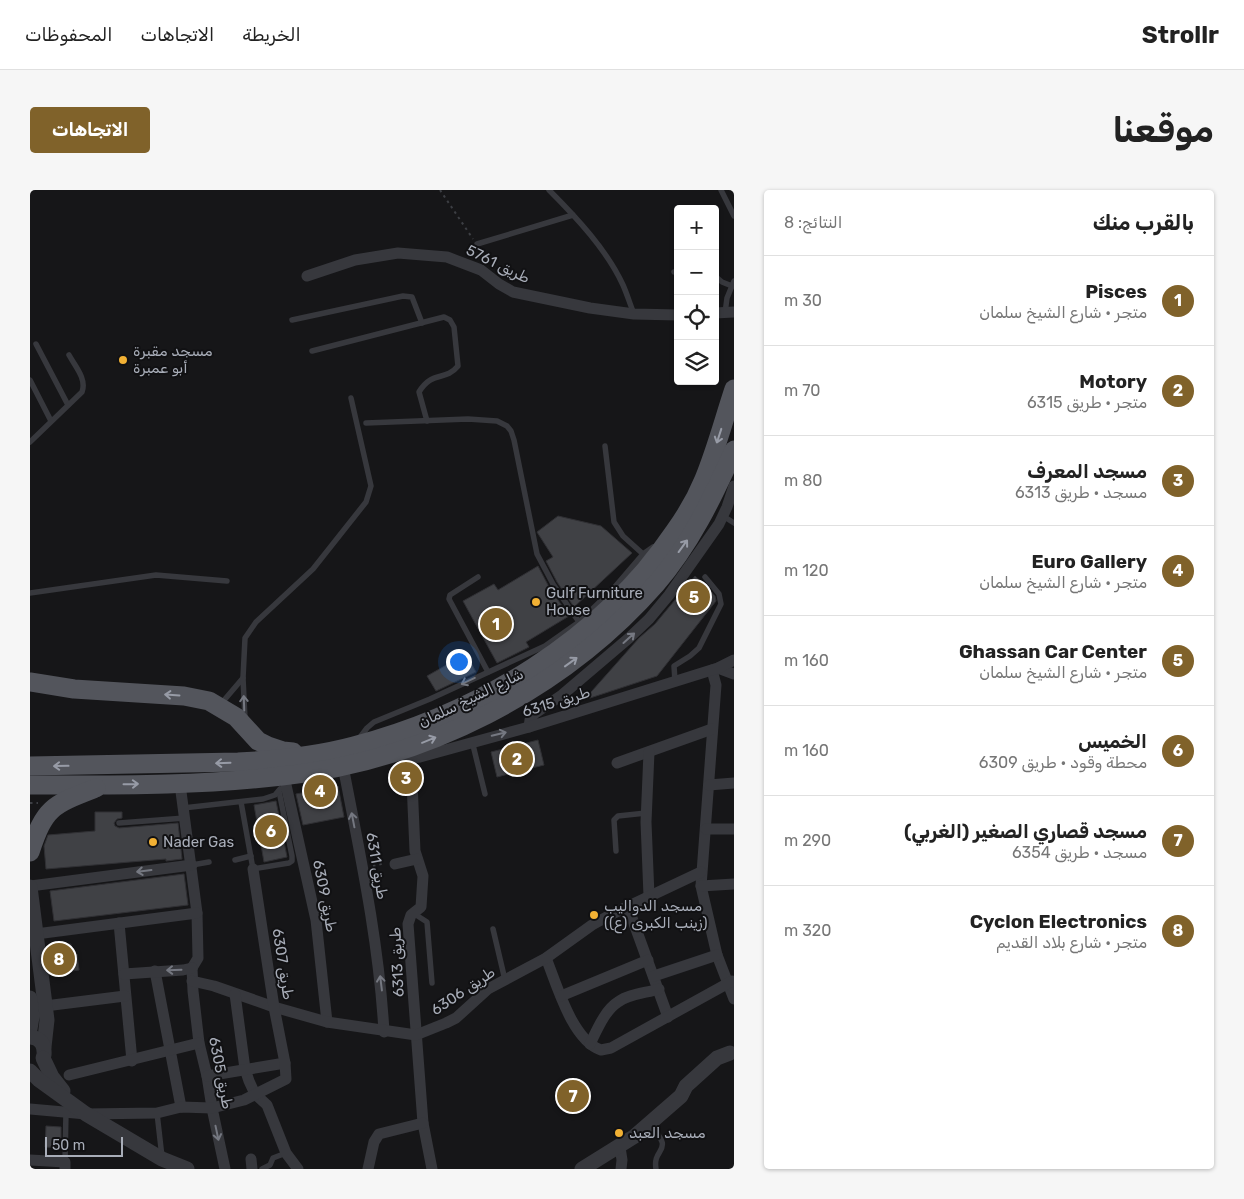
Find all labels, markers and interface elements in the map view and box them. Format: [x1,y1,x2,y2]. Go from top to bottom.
text: Strollr [1142,21,1219,49]
text: المحفوظات [25,24,112,46]
text: الاتجاهات [140,24,214,46]
text: الخريطة [242,24,301,46]
button: الاتجاهات [30,107,150,153]
text: موقعنا [1112,109,1214,151]
map controls [674,205,719,385]
button: + [674,205,719,250]
text: بالقرب منك [1093,210,1194,235]
text: النتائج: 8 [784,213,842,232]
street label: طريق 5761 [463,241,533,287]
button: − [674,250,719,295]
text: Pisces [1085,280,1147,303]
text: 30 m [784,291,822,310]
text: 1 [1174,291,1182,310]
button: locate [674,295,719,340]
text: متجر · شارع الشيخ سلمان [979,303,1147,322]
button: layers [674,340,719,385]
place label: مسجد مقبرة أبو عمبرة [133,342,213,377]
marker: مسجد مقبرة أبو عمبرة [117,354,129,366]
text: Motory [1079,370,1147,393]
text: 70 m [784,381,821,400]
text: 2 [1173,381,1183,400]
text: متجر · طريق 6315 [1027,393,1147,412]
one-way arrow [713,427,723,443]
text: مسجد المعرف [1027,460,1147,483]
text: 80 m [784,471,823,490]
text: 3 [1173,471,1183,490]
text: مسجد · طريق 6313 [1015,483,1147,502]
one-way arrow [678,539,688,553]
text: Euro Gallery [1032,550,1147,573]
text: 120 m [784,561,829,580]
text: 4 [1173,561,1183,580]
text: متجر · شارع الشيخ سلمان [979,573,1147,592]
pin: 5 [678,578,710,616]
place label: Gulf Furniture House [546,584,643,619]
marker: Gulf Furniture House [530,596,542,608]
pin: 1 [480,605,512,643]
one-way arrow [623,632,636,644]
text: Ghassan Car Center [959,640,1147,663]
your location [446,649,472,675]
text: 160 m [784,651,829,670]
text: 5 [1173,651,1183,670]
one-way arrow [564,657,577,668]
text: متجر · شارع الشيخ سلمان [979,663,1147,682]
street label: شارع الشيخ سلمان [415,665,527,733]
one-way arrow [461,677,476,687]
street label: طريق 6315 [520,683,592,721]
one-way arrow [164,691,180,700]
one-way arrow [239,695,249,712]
one-way arrow [491,729,507,739]
text: الخميس [1078,730,1147,753]
one-way arrow [421,734,436,743]
pin: 2 [501,740,533,778]
text: 160 m [784,741,829,760]
text: 6 [1173,741,1183,760]
text: محطة وقود · طريق 6309 [979,753,1147,772]
one-way arrow [215,758,232,768]
pin: 3 [390,759,422,797]
one-way arrow [53,761,69,771]
pin: 4 [304,772,336,810]
one-way arrow [122,779,139,789]
pin: 6 [255,812,287,850]
one-way arrow [348,812,358,828]
text: مسجد قصاري الصغير (الغربي) [904,820,1147,843]
street label: طريق 6311 [362,831,392,901]
text: 290 m [784,831,831,850]
text: 7 [1173,831,1183,850]
place label: Nader Gas [163,833,235,851]
marker: Nader Gas [147,836,159,848]
text: مسجد · طريق 6354 [1012,843,1147,862]
street label: طريق 6309 [309,858,341,934]
one-way arrow [136,867,152,877]
place label: مسجد الدواليب (زينب الكبرى (ع)) [604,897,708,934]
marker: مسجد الدواليب (زينب الكبرى (ع)) [588,909,600,921]
text: Cyclon Electronics [970,910,1147,933]
text: 320 m [784,921,831,940]
text: 8 [1173,921,1183,940]
street label: طريق 6313 [386,926,408,998]
street label: طريق 6307 [268,927,298,1001]
text: متجر · شارع بلاد القديم [996,933,1147,952]
pin: 8 [43,940,75,978]
street label: طريق 6306 [428,963,498,1019]
one-way arrow [166,965,182,975]
one-way arrow [376,976,386,992]
street label: طريق 6305 [205,1035,237,1111]
pin: 7 [557,1077,589,1115]
one-way arrow [213,1124,222,1140]
place label: مسجد العبد [629,1124,706,1142]
marker: مسجد العبد [613,1127,625,1139]
scale bar [45,1134,122,1157]
text: 50 m [52,1137,85,1154]

